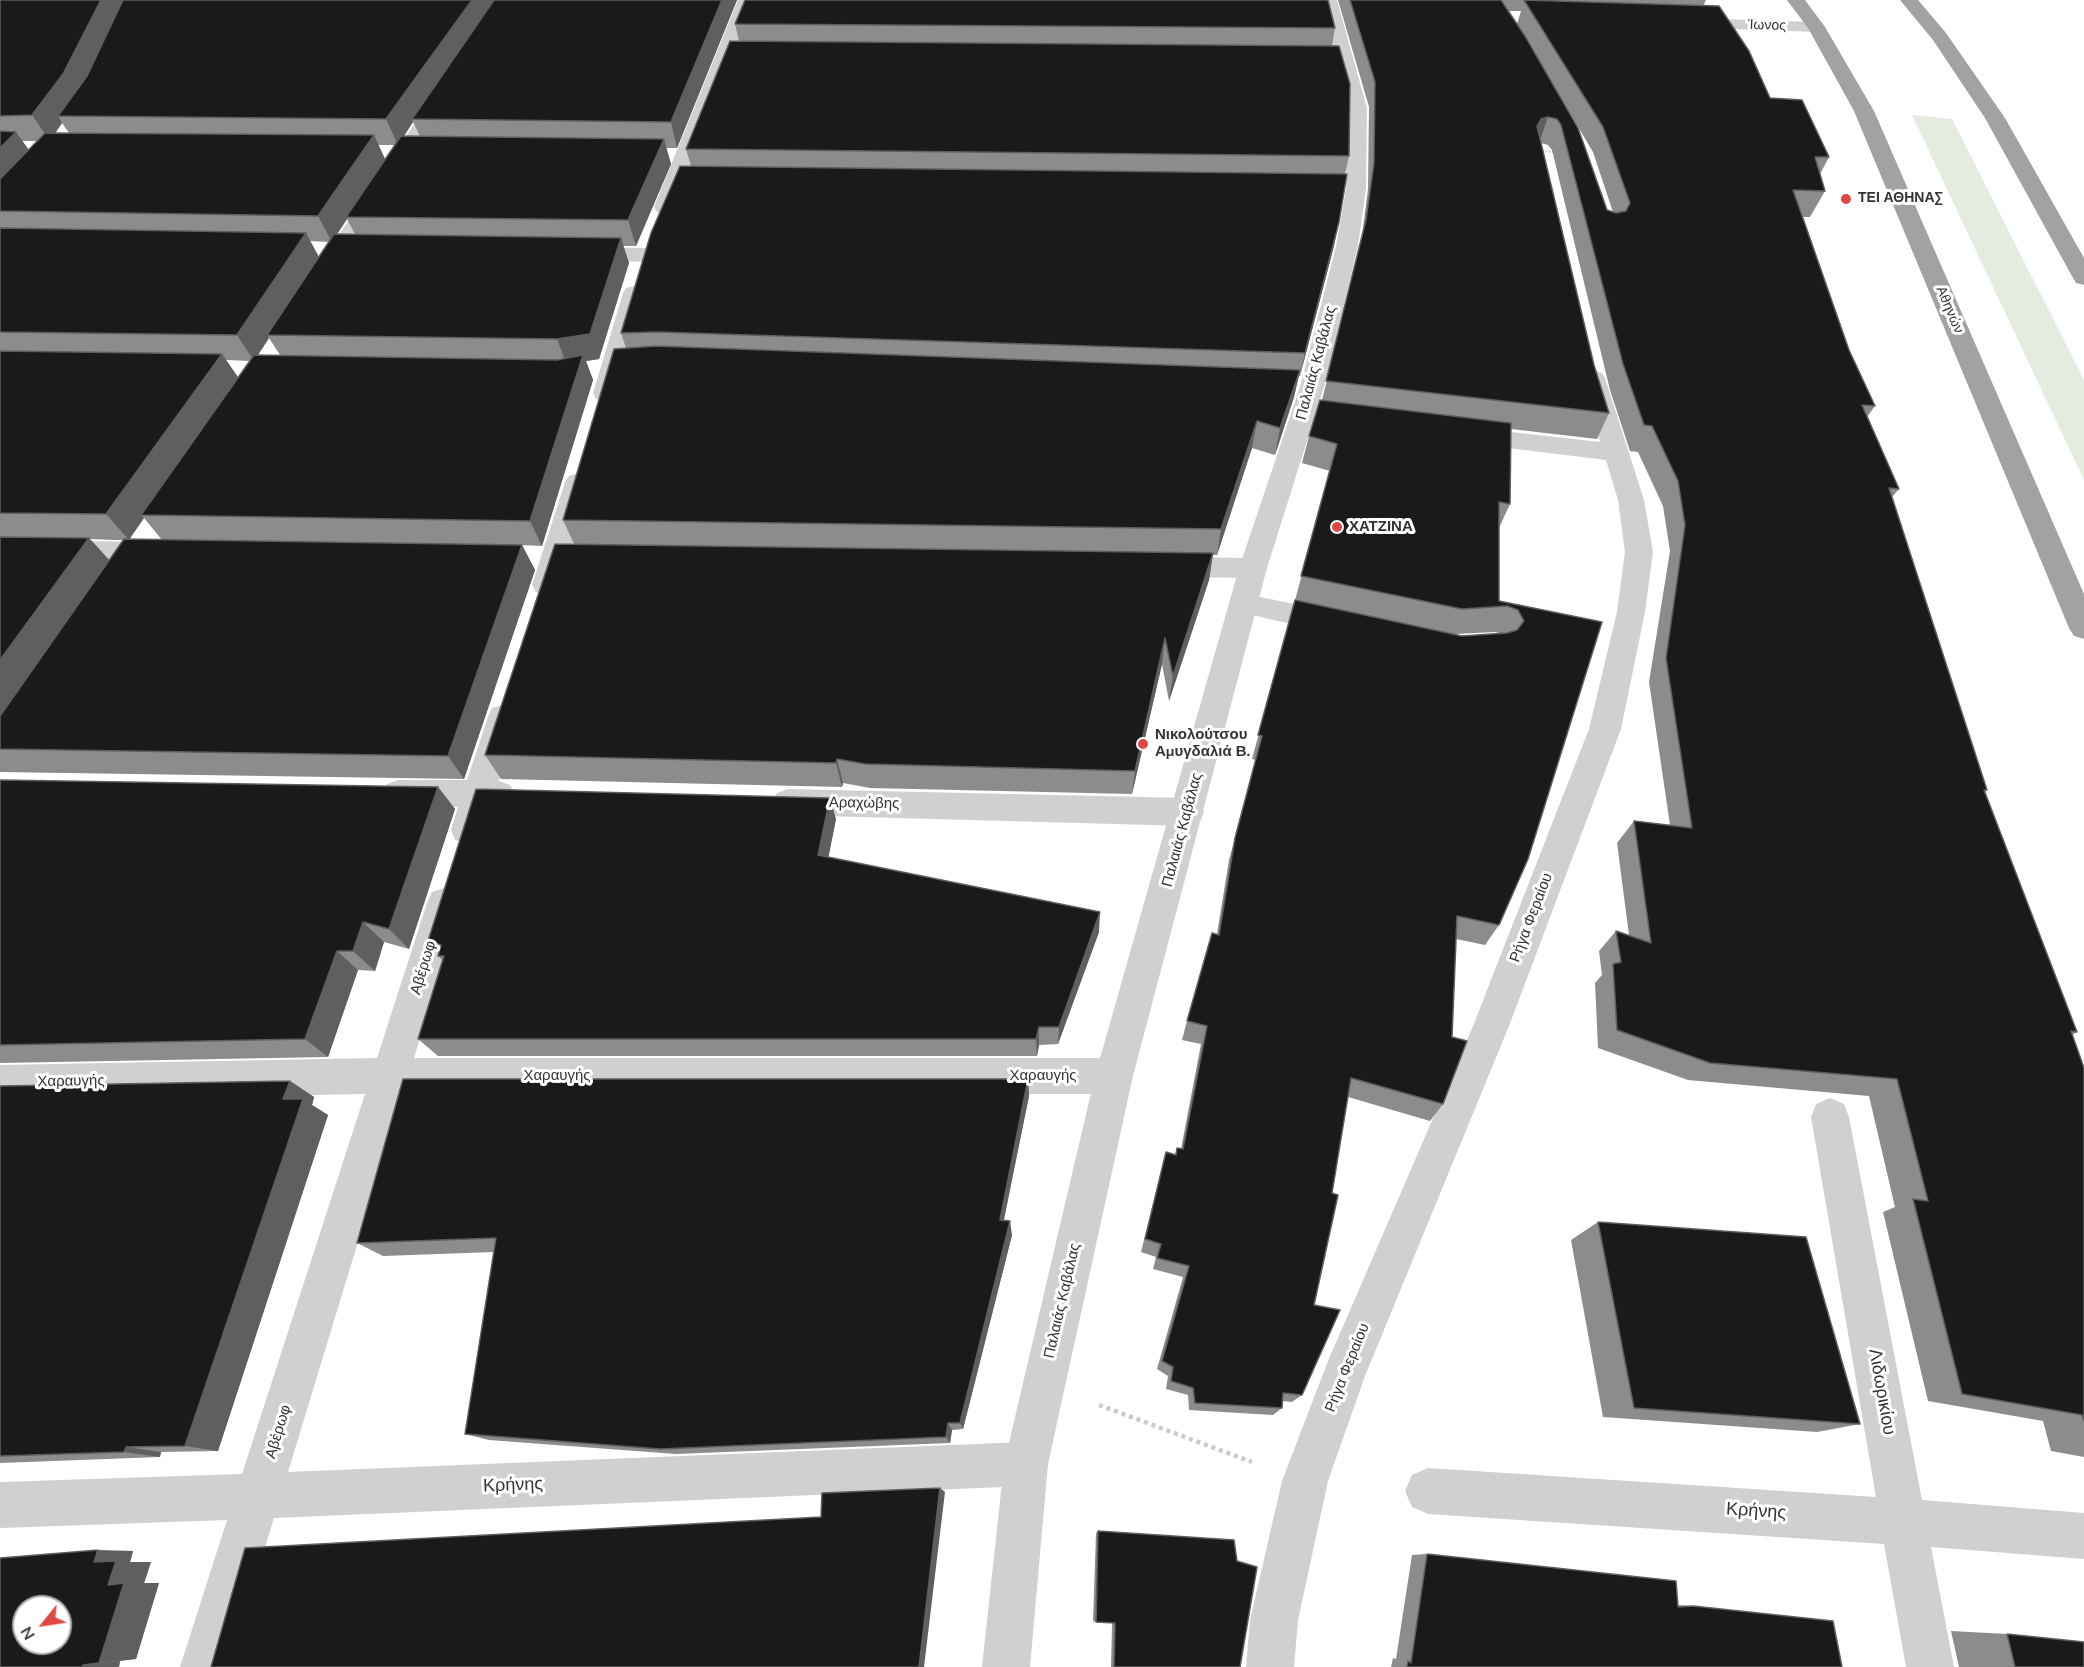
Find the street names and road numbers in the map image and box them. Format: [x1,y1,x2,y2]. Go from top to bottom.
street label: Ίωνος [1748,17,1786,35]
street label: Αθηνών [1932,284,1966,336]
street label: Παλαιάς Καβάλας [1293,304,1341,422]
street label: Παλαιάς Καβάλας [1159,771,1207,889]
street label: Αραχώβης [829,794,899,814]
street label: Ρήγα Φεραίου [1507,871,1557,965]
street label: Αβέρωφ [407,939,441,997]
street label: Χαραυγής [523,1067,591,1085]
street label: Χαραυγής [1009,1067,1077,1085]
street label: Χαραυγής [37,1072,105,1092]
street label: Παλαιάς Καβάλας [1041,1242,1085,1360]
street label: Ρήγα Φεραίου [1322,1321,1374,1415]
street label: Λιδωρικίου [1863,1347,1899,1437]
street label: Αβέρωφ [262,1403,296,1461]
street label: Κρήνης [483,1474,543,1498]
street label: Κρήνης [1725,1499,1787,1525]

